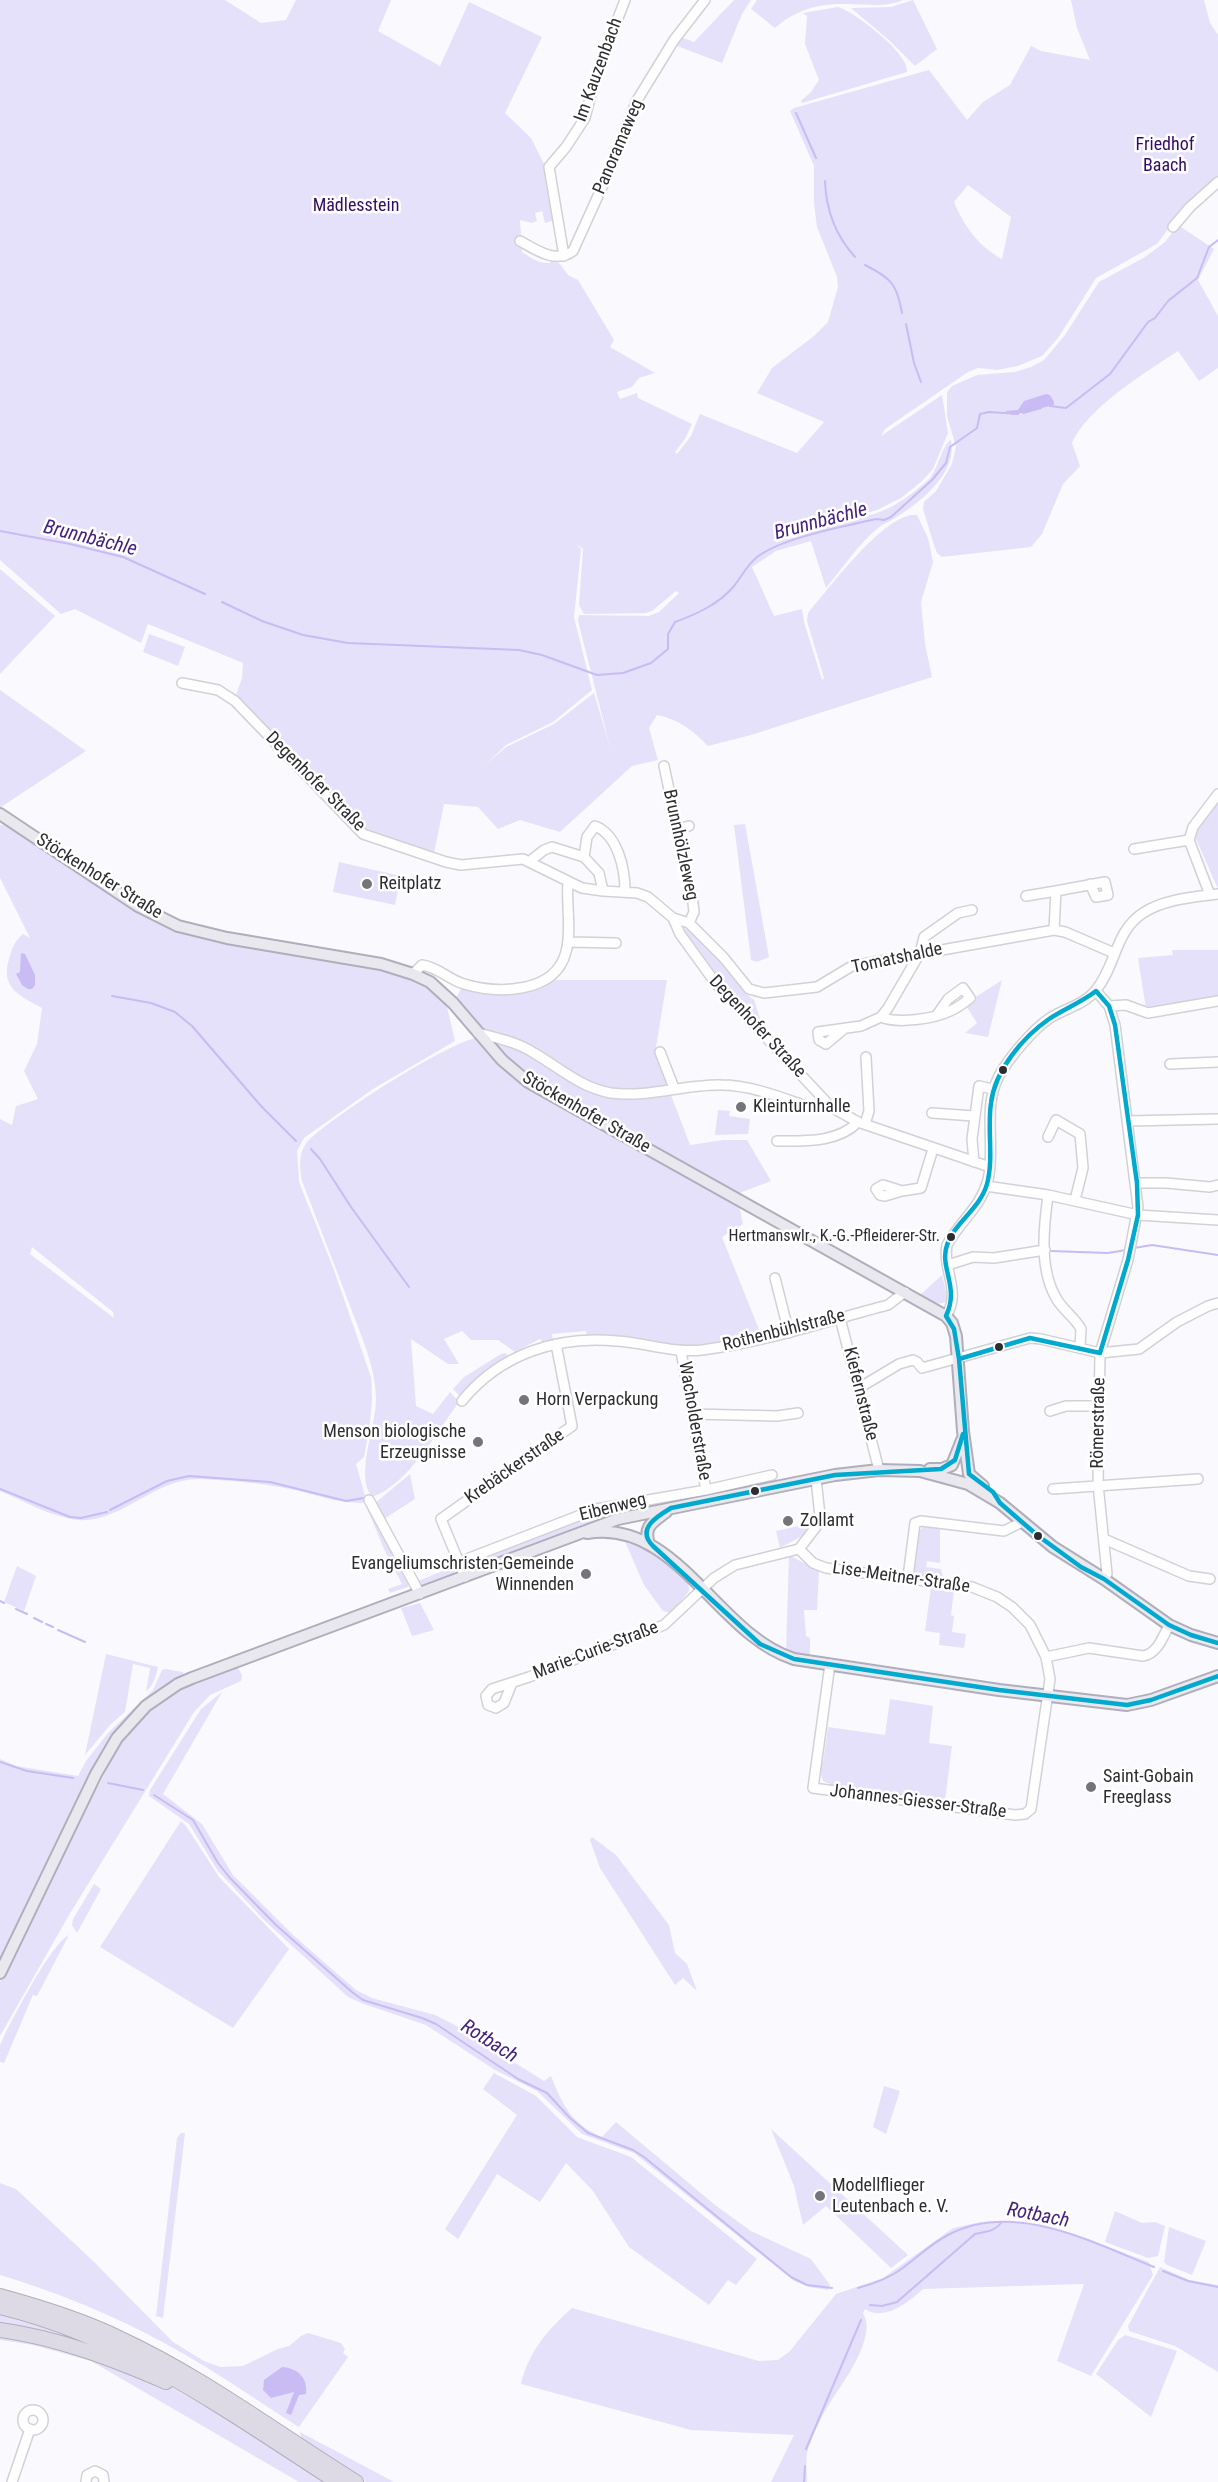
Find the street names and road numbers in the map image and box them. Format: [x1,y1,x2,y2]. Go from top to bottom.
street label: Im Kauzenbach [570,15,628,125]
street label: Panoramaweg [589,96,649,198]
street label: Degenhofer Straße [261,728,369,836]
street label: Brunnhölzleweg [658,788,702,902]
street label: Stöckenhofer Straße [32,830,166,924]
street label: Tomatshalde [850,939,944,979]
street label: Degenhofer Straße [704,971,810,1083]
street label: Stöckenhofer Straße [518,1068,654,1158]
street label: Rothenbühlstraße [721,1305,847,1357]
street label: Kiefernstraße [838,1345,882,1443]
street label: Wacholderstraße [673,1360,715,1482]
street label: Römerstraße [1087,1377,1111,1469]
street label: Krebäckerstraße [461,1425,569,1509]
street label: Eibenweg [577,1489,649,1527]
street label: Lise-Meitner-Straße [831,1558,971,1598]
street label: Marie-Curie-Straße [530,1617,662,1685]
street label: Johannes-Giesser-Straße [828,1780,1008,1824]

